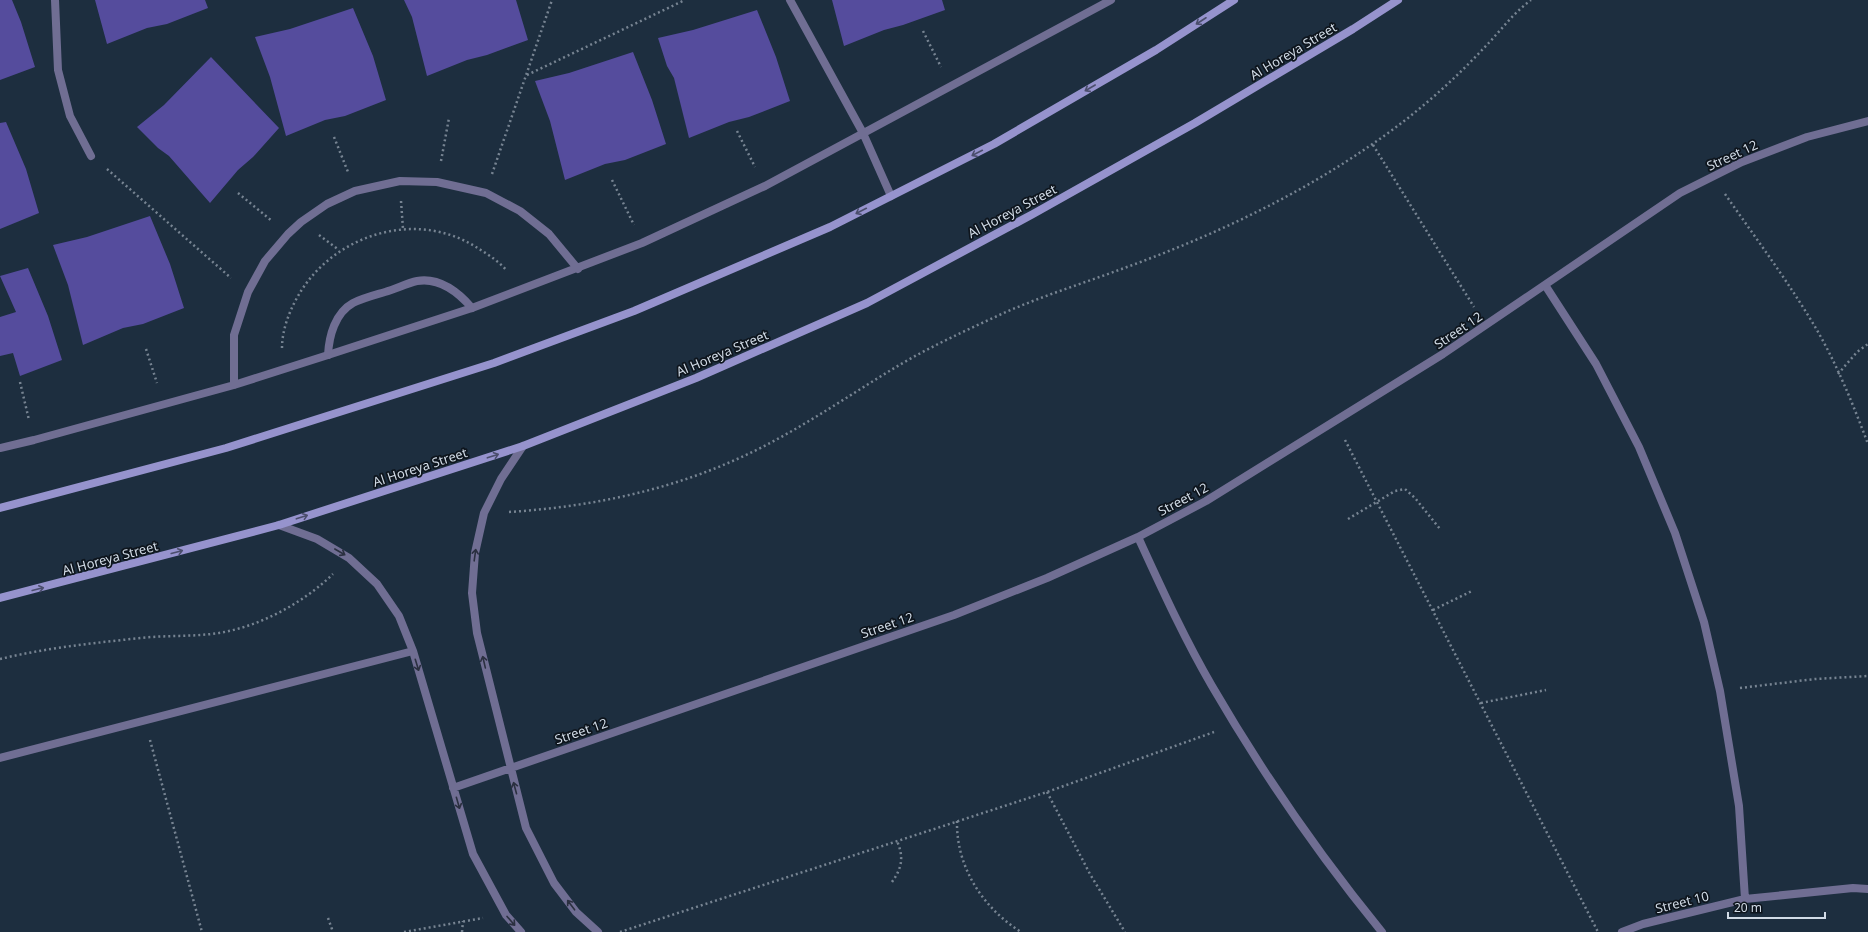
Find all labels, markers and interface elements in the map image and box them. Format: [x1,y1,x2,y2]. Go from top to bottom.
one-way arrow [1196,17,1207,25]
street label: Al Horeya Street [1246,18,1340,84]
one-way arrow [1084,85,1096,93]
street label: Street 12 [1703,135,1761,175]
one-way arrow [971,150,983,157]
street label: Al Horeya Street [964,180,1060,242]
one-way arrow [855,208,867,215]
street label: Street 12 [1430,307,1486,353]
street label: Al Horeya Street [673,325,771,380]
street label: Al Horeya Street [370,443,470,491]
one-way arrow [486,452,499,459]
street label: Street 12 [1155,478,1211,520]
one-way arrow [296,513,309,520]
street label: Al Horeya Street [60,537,160,579]
one-way arrow [170,548,183,555]
one-way arrow [471,548,479,561]
one-way arrow [334,549,346,557]
one-way arrow [31,584,44,592]
street label: Street 12 [858,608,916,642]
one-way arrow [480,656,488,669]
one-way arrow [414,659,421,672]
street label: Street 12 [552,714,610,748]
one-way arrow [511,782,518,795]
one-way arrow [455,797,462,810]
street label: Street 10 [1653,887,1711,917]
scale bar [1728,894,1825,920]
one-way arrow [566,899,575,910]
text: 20 m [1734,899,1762,916]
one-way arrow [507,916,516,926]

